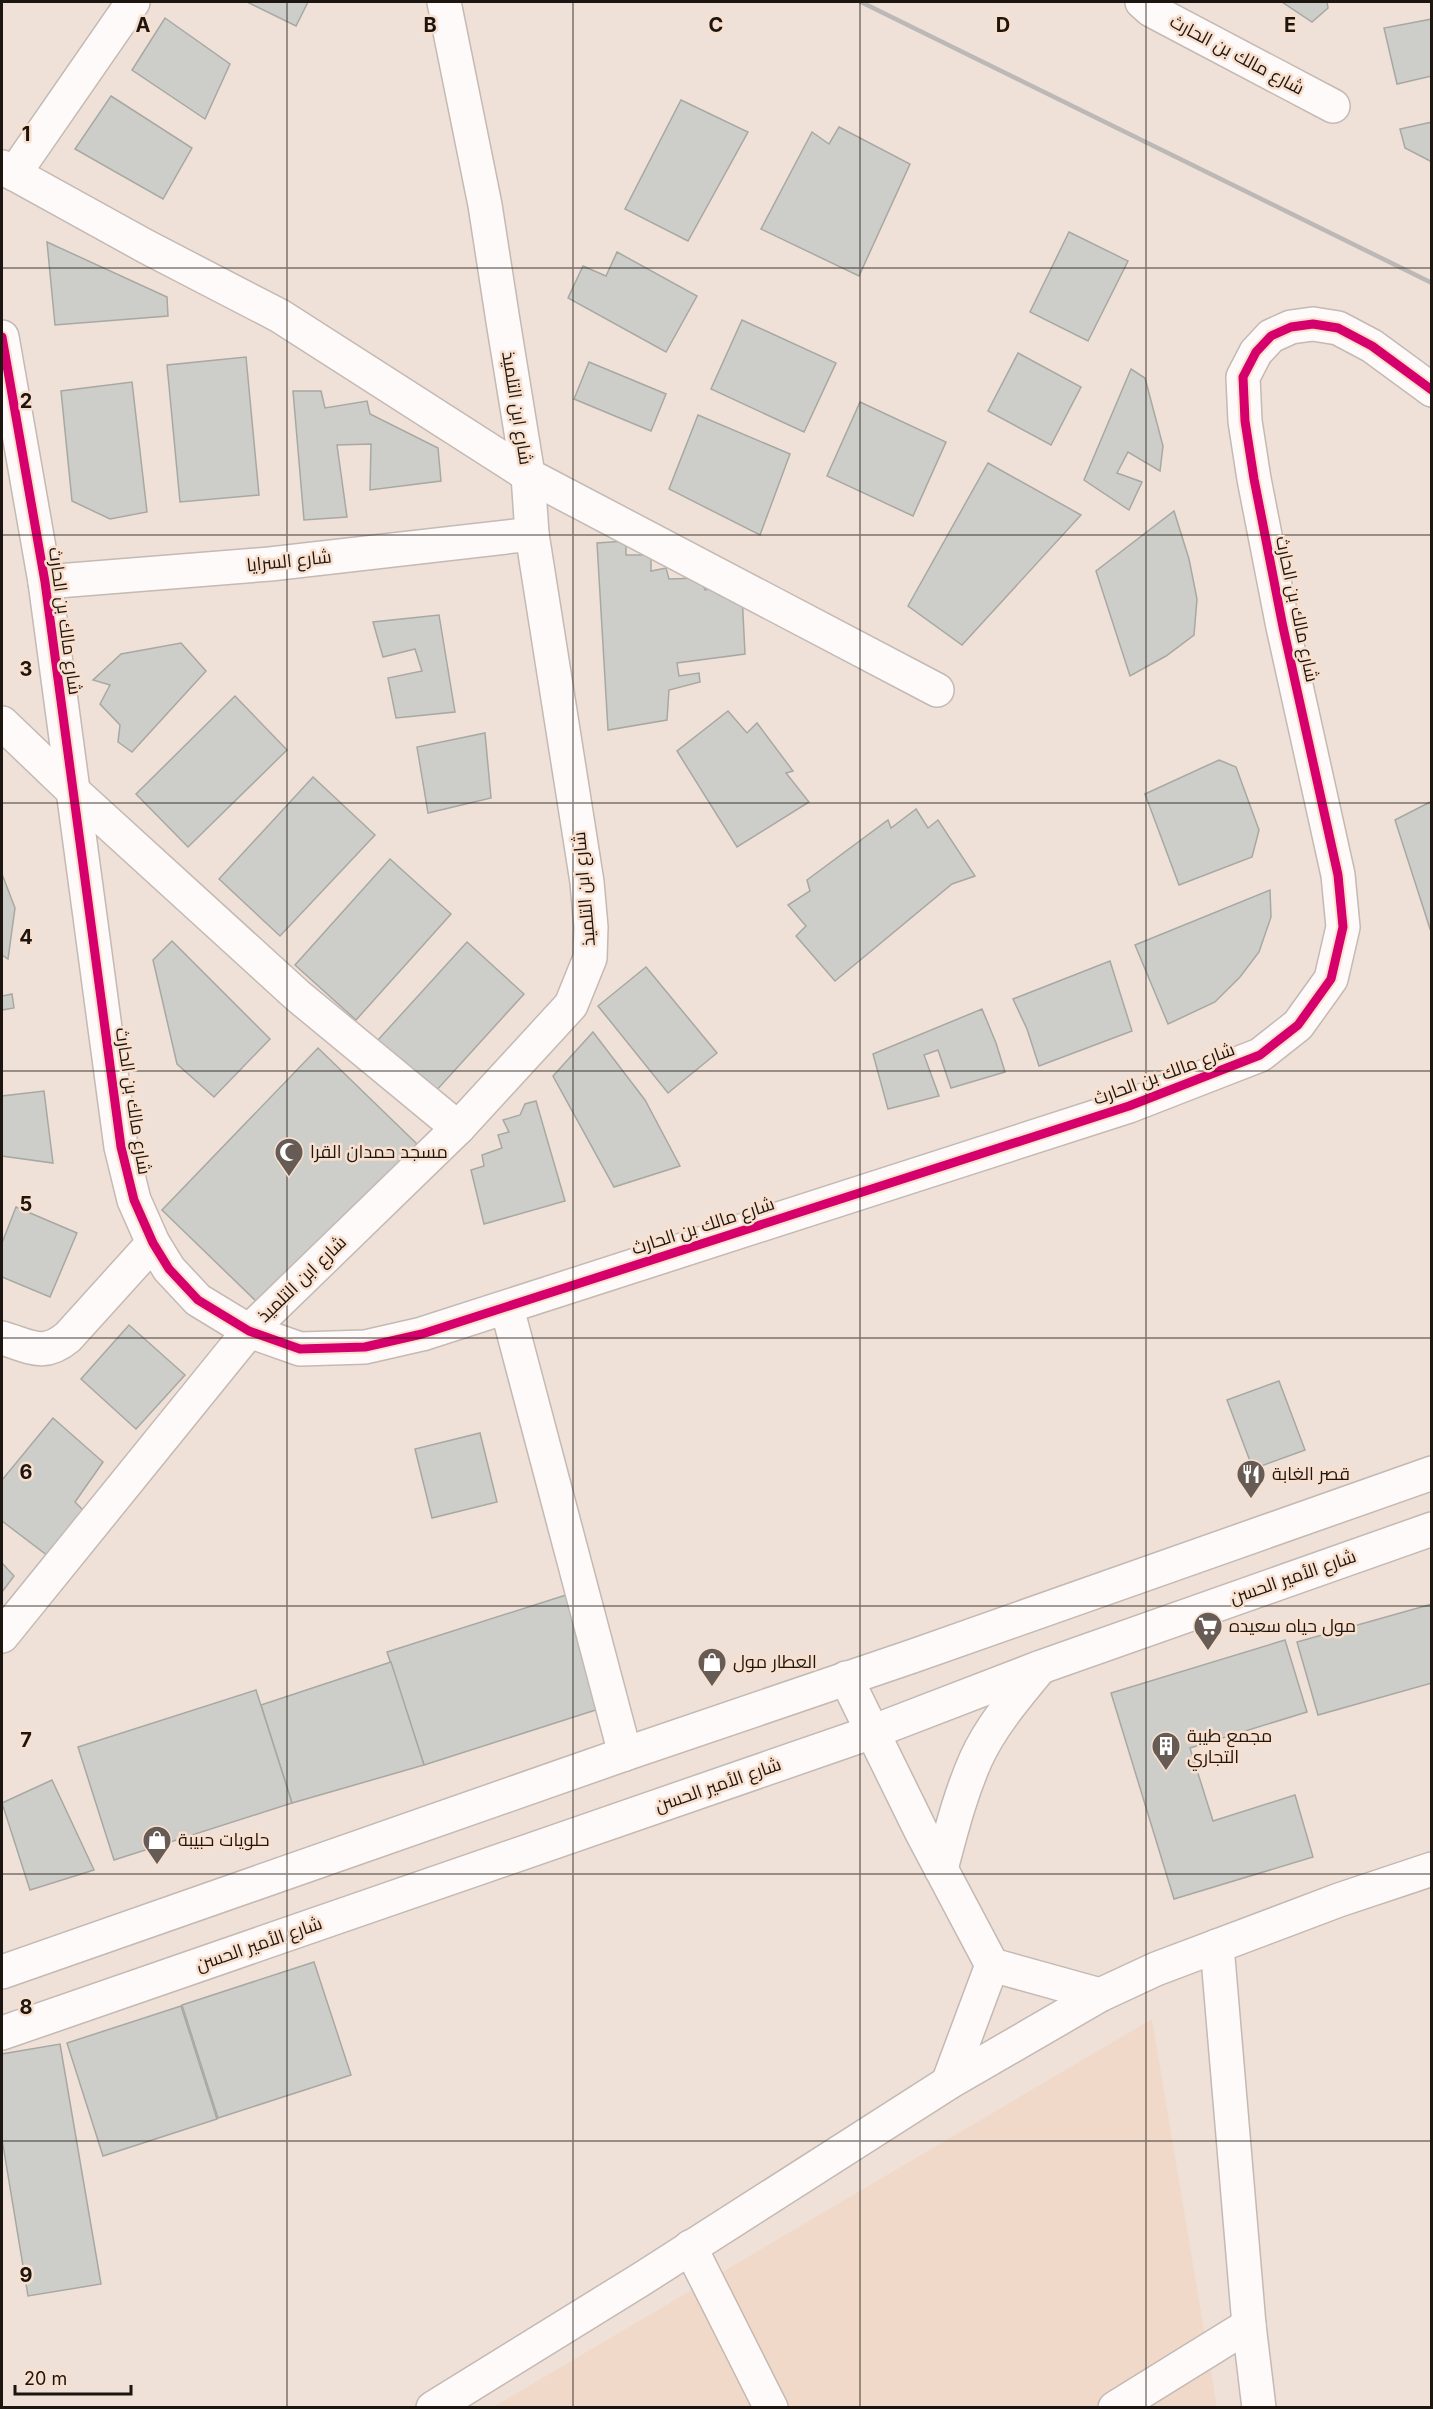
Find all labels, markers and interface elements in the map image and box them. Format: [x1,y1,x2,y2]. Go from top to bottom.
street label: شارع مالك بن الحارث [1166,10,1308,101]
text: A [136,13,151,37]
text: B [423,13,437,37]
text: C [709,13,723,37]
text: D [996,13,1010,37]
text: E [1284,13,1296,37]
text: 1 [22,122,30,146]
street label: شارع ابن التلميذ [496,350,537,467]
text: 2 [20,389,32,413]
street label: شارع مالك بن الحارث [1270,534,1323,684]
street label: شارع مالك بن الحارث [43,546,86,696]
street label: شارع السرايا [245,546,333,577]
text: 3 [20,657,32,681]
street label: شارع ابن التلميذ [568,831,601,947]
text: 4 [19,925,33,949]
street label: شارع مالك بن الحارث [110,1026,156,1176]
street label: شارع مالك بن الحارث [1090,1038,1238,1111]
mosque icon: مسجد حمدان القرا [273,1136,305,1178]
place label: مسجد حمدان القرا [310,1141,448,1163]
text: 5 [20,1192,32,1216]
street label: شارع مالك بن الحارث [629,1193,778,1260]
street label: شارع ابن التلميذ [253,1231,352,1328]
restaurant icon: قصر الغابة [1235,1458,1267,1500]
text: 6 [20,1460,33,1484]
place label: قصر الغابة [1272,1463,1350,1485]
street label: شارع الأمير الحسن [1227,1545,1359,1610]
supermarket icon: مول حياه سعيده [1192,1610,1224,1652]
place label: مول حياه سعيده [1229,1615,1356,1637]
shop icon: العطار مول [696,1646,728,1688]
place label: العطار مول [733,1651,817,1673]
place label: مجمع طيبة التجاري [1187,1725,1272,1771]
text: 7 [20,1728,32,1752]
building icon: مجمع طيبة التجاري [1150,1730,1182,1772]
street label: شارع الأمير الحسن [652,1753,784,1818]
shop icon: حلويات حبيبة [141,1824,173,1866]
place label: حلويات حبيبة [178,1829,270,1851]
street label: شارع الأمير الحسن [193,1912,325,1977]
text: 8 [19,1995,33,2019]
text: 9 [20,2263,33,2287]
scale bar [15,2358,130,2396]
text: 20 m [24,2368,67,2389]

